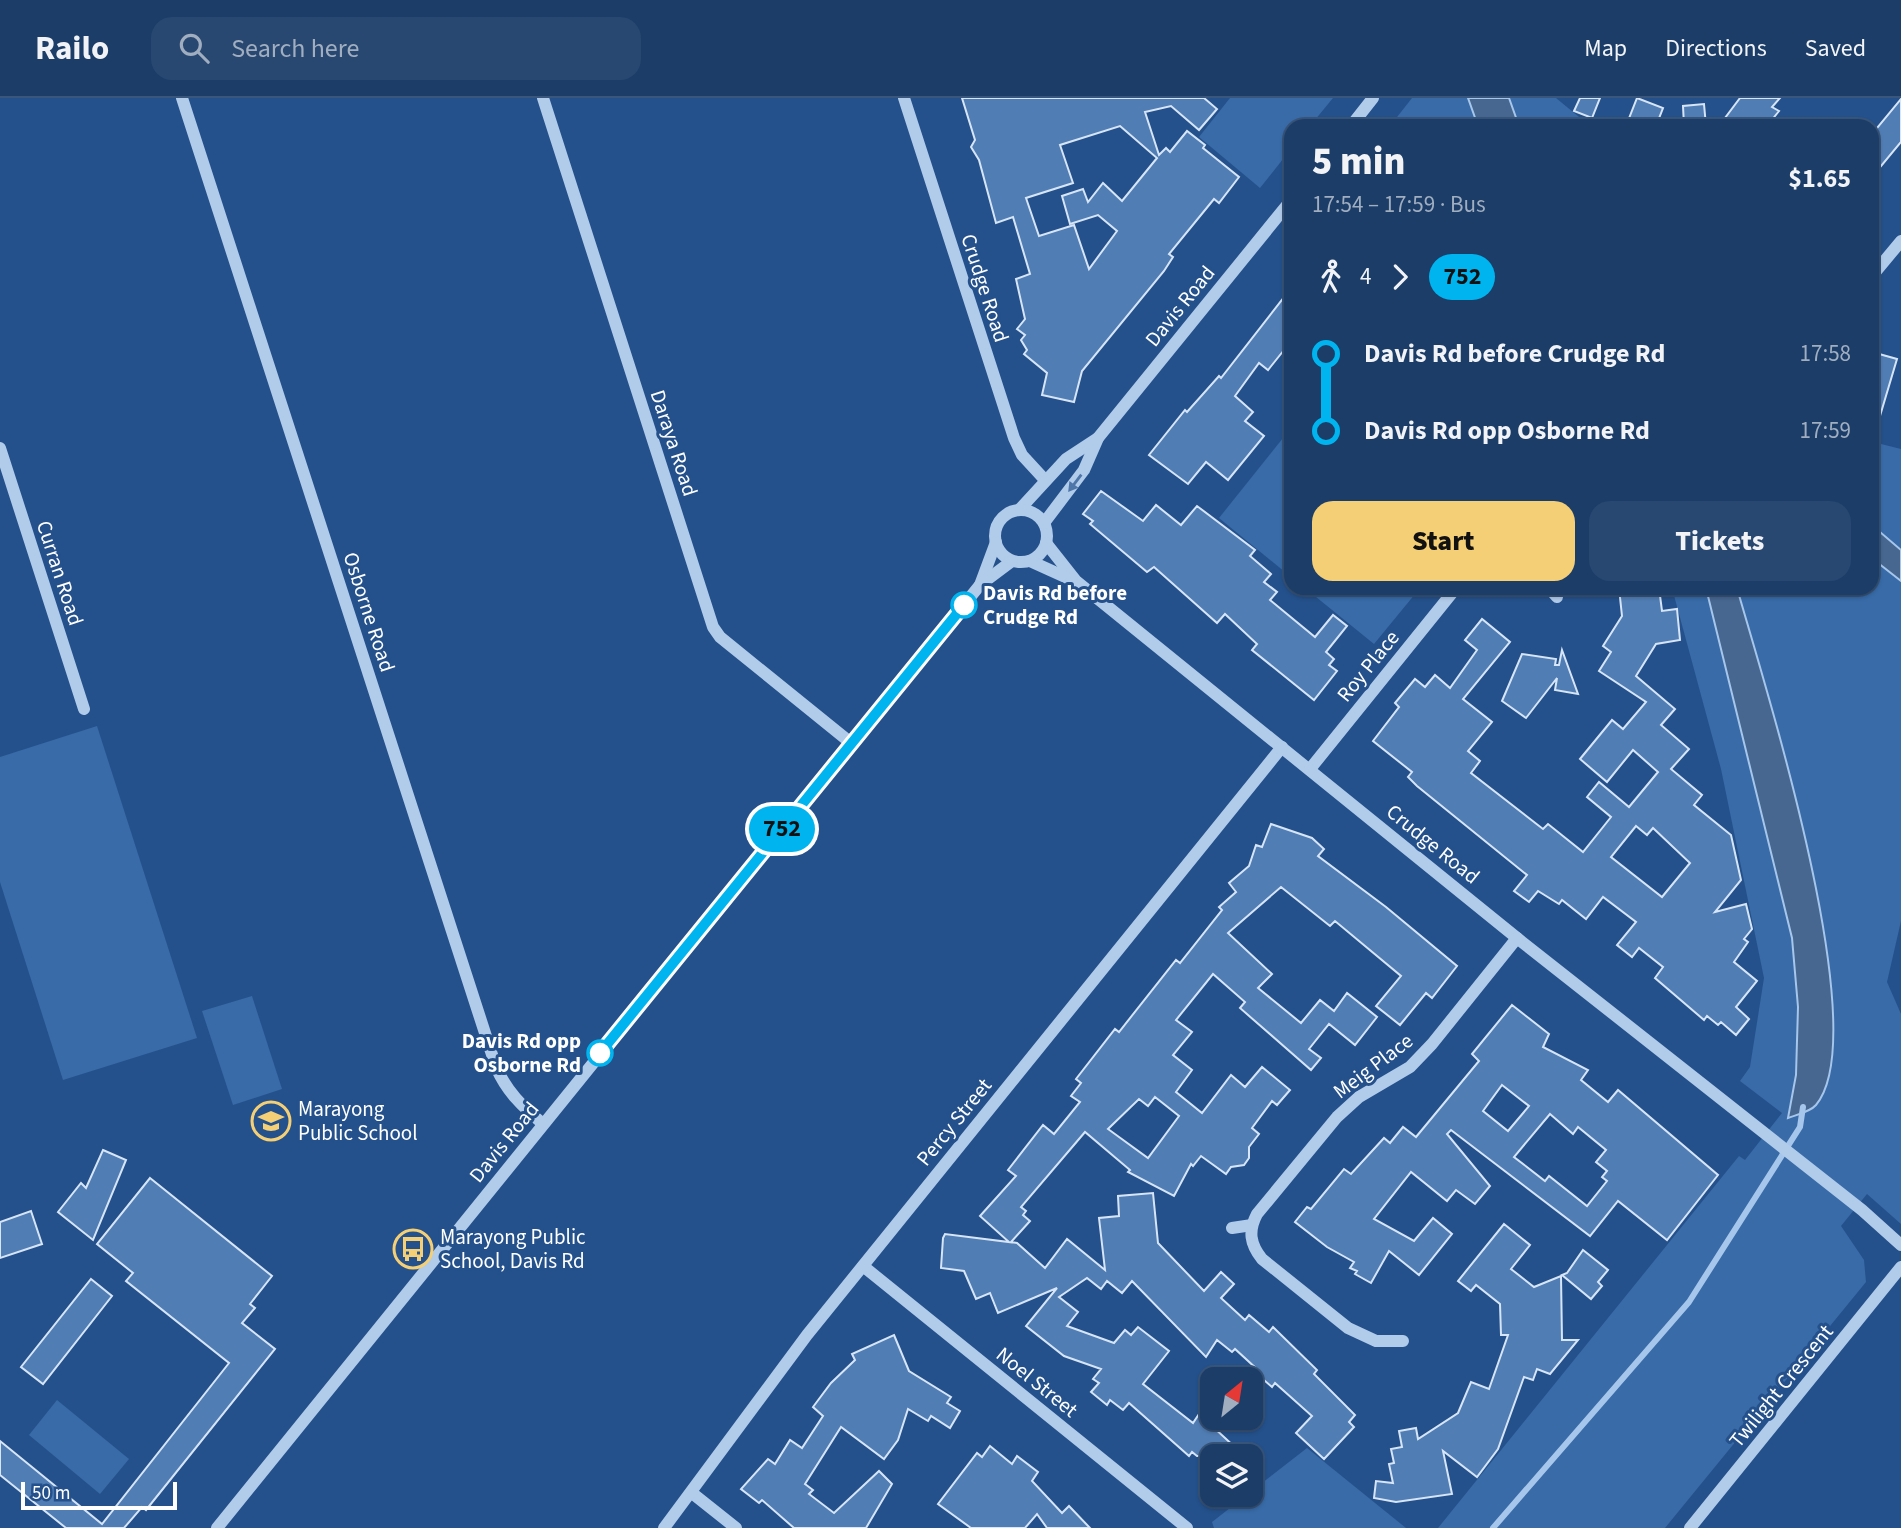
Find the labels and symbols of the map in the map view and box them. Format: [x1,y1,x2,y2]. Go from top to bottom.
street label: Crudge Road [953,230,1017,346]
street label: Davis Road [1138,259,1222,353]
street label: Daraya Road [643,386,705,500]
one-way arrow [1067,473,1082,491]
street label: Curran Road [29,517,91,629]
street label: Osborne Road [336,548,402,676]
place label: Davis Rd before Crudge Rd [983,578,1127,632]
marker: Davis Rd before Crudge Rd [951,592,977,618]
street label: Roy Place [1330,624,1406,708]
street label: Crudge Road [1380,797,1486,891]
line badge: 752 [742,806,822,852]
place label: Davis Rd opp Osborne Rd [462,1026,581,1080]
street label: Meig Place [1327,1026,1419,1106]
marker: Davis Rd opp Osborne Rd [587,1040,613,1066]
street label: Percy Street [909,1072,999,1172]
place label: Marayong Public School [298,1094,418,1148]
street label: Davis Road [462,1095,546,1189]
school or university icon: Marayong Public School [250,1100,292,1142]
place label: Marayong Public School, Davis Rd [440,1222,586,1276]
bus stop icon: Marayong Public School, Davis Rd [392,1228,434,1270]
street label: Twilight Crescent [1722,1318,1840,1454]
street label: Noel Street [990,1340,1084,1424]
north arrow [1200,1367,1264,1430]
scale bar [21,1479,177,1511]

